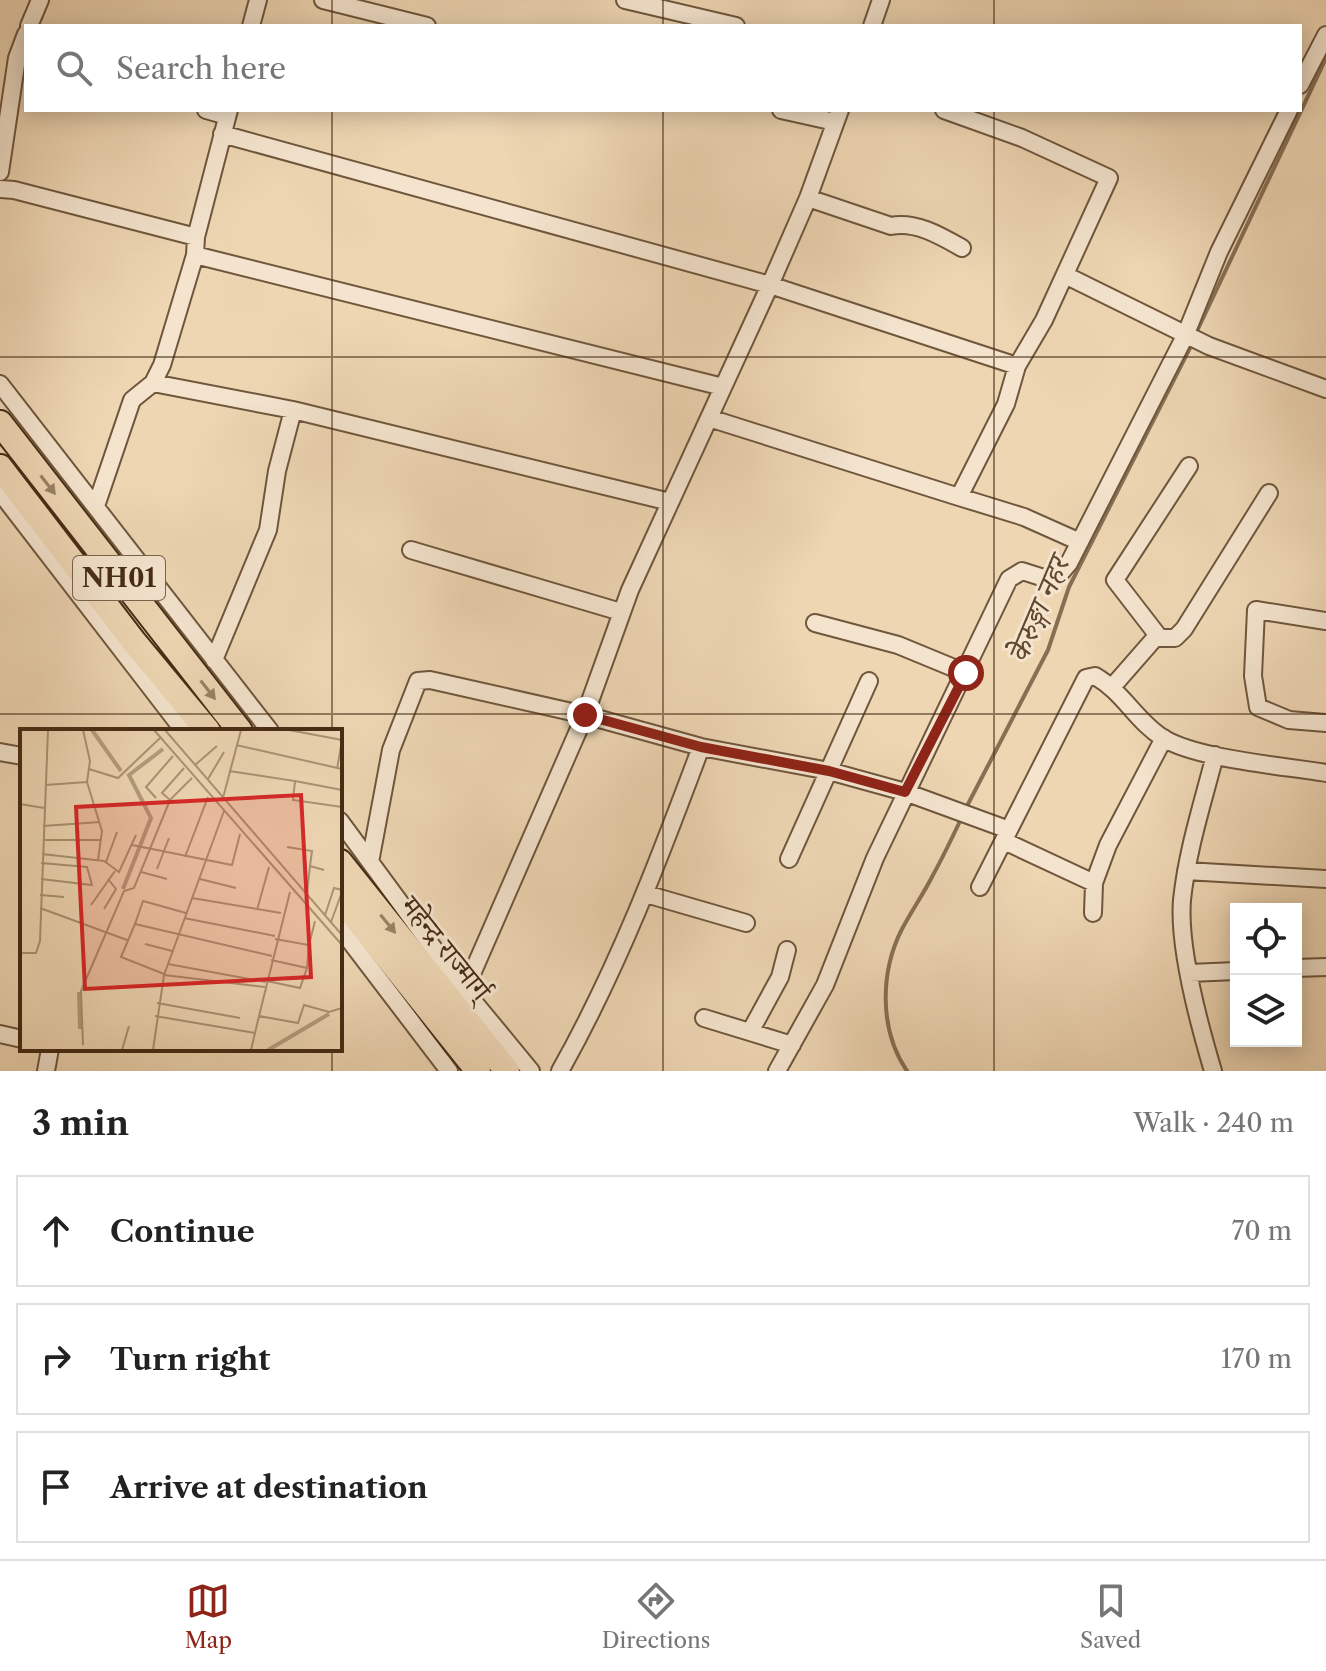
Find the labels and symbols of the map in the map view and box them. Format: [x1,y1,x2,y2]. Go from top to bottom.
one-way arrow [39,475,55,495]
water label: केेरुङ्गा नहर [999,546,1079,668]
road number: NH01 [73,556,165,600]
route start [948,655,984,691]
one-way arrow [200,680,216,700]
route end [567,697,603,733]
inset map [20,729,342,1051]
street label: महेन्द्र राज्मार्ग् [392,888,500,1010]
one-way arrow [379,914,396,934]

